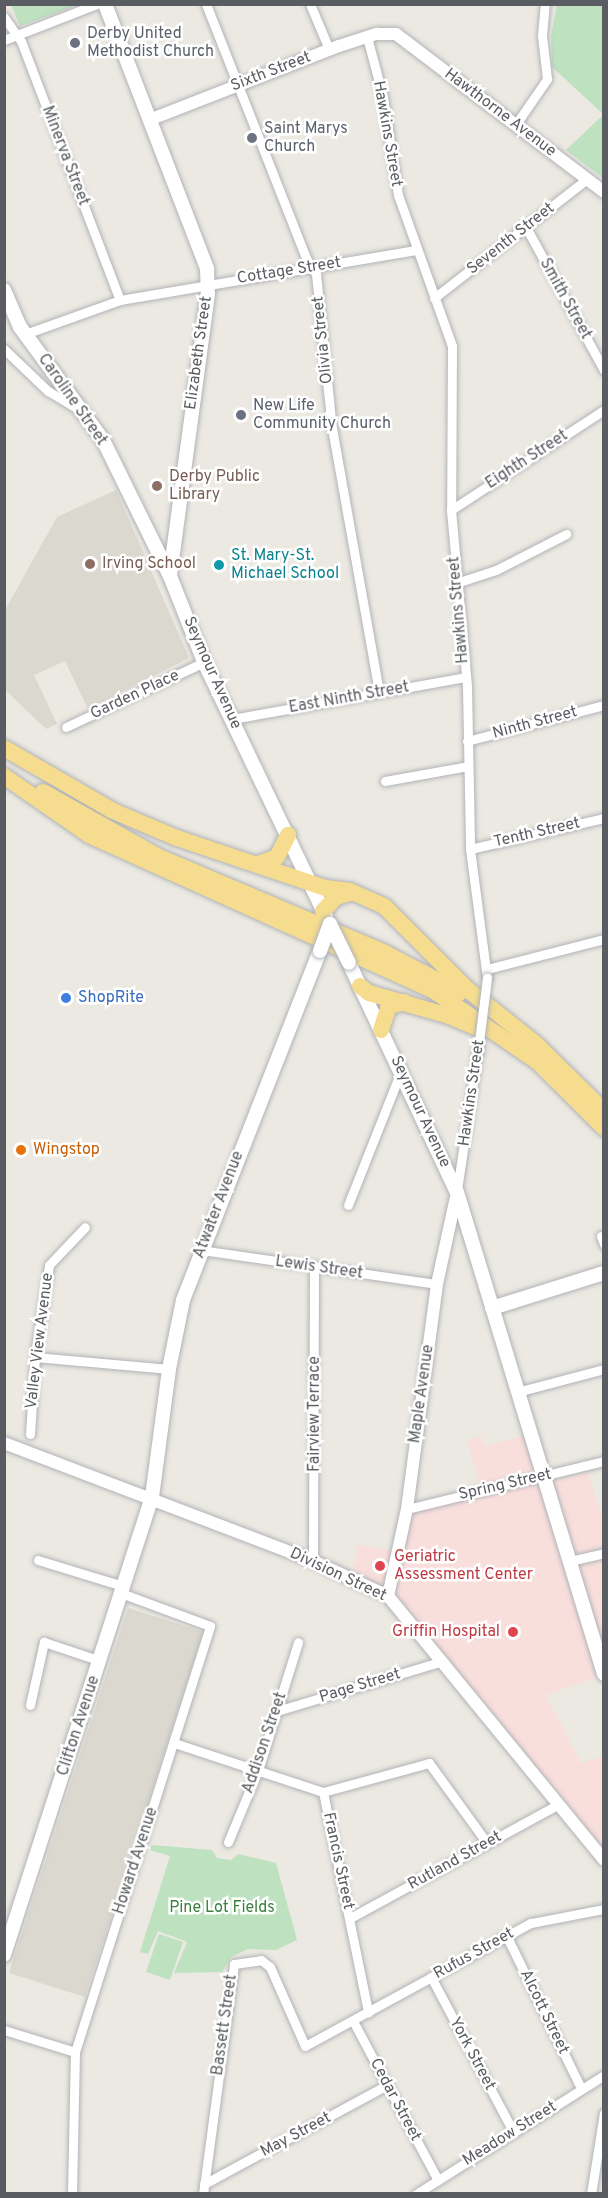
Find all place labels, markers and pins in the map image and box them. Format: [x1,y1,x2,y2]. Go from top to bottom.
place label: Derby United Methodist Church [87,24,214,62]
marker: Derby United Methodist Church [68,36,82,50]
place label: Saint Marys Church [264,119,348,157]
marker: Saint Marys Church [245,131,259,145]
place label: New Life Community Church [253,396,391,434]
marker: New Life Community Church [234,408,248,422]
place label: Derby Public Library [169,467,260,505]
marker: Derby Public Library [150,479,164,493]
place label: St. Mary-St. Michael School [231,546,339,584]
place label: Irving School [102,554,196,574]
marker: Irving School [83,557,97,571]
marker: St. Mary-St. Michael School [212,558,226,572]
place label: ShopRite [78,988,144,1008]
marker: ShopRite [59,991,73,1005]
place label: Wingstop [33,1140,100,1160]
marker: Wingstop [14,1143,28,1157]
place label: Geriatric Assessment Center [394,1547,533,1585]
marker: Geriatric Assessment Center [371,1557,389,1575]
place label: Griffin Hospital [392,1622,500,1642]
marker: Griffin Hospital [504,1623,522,1641]

